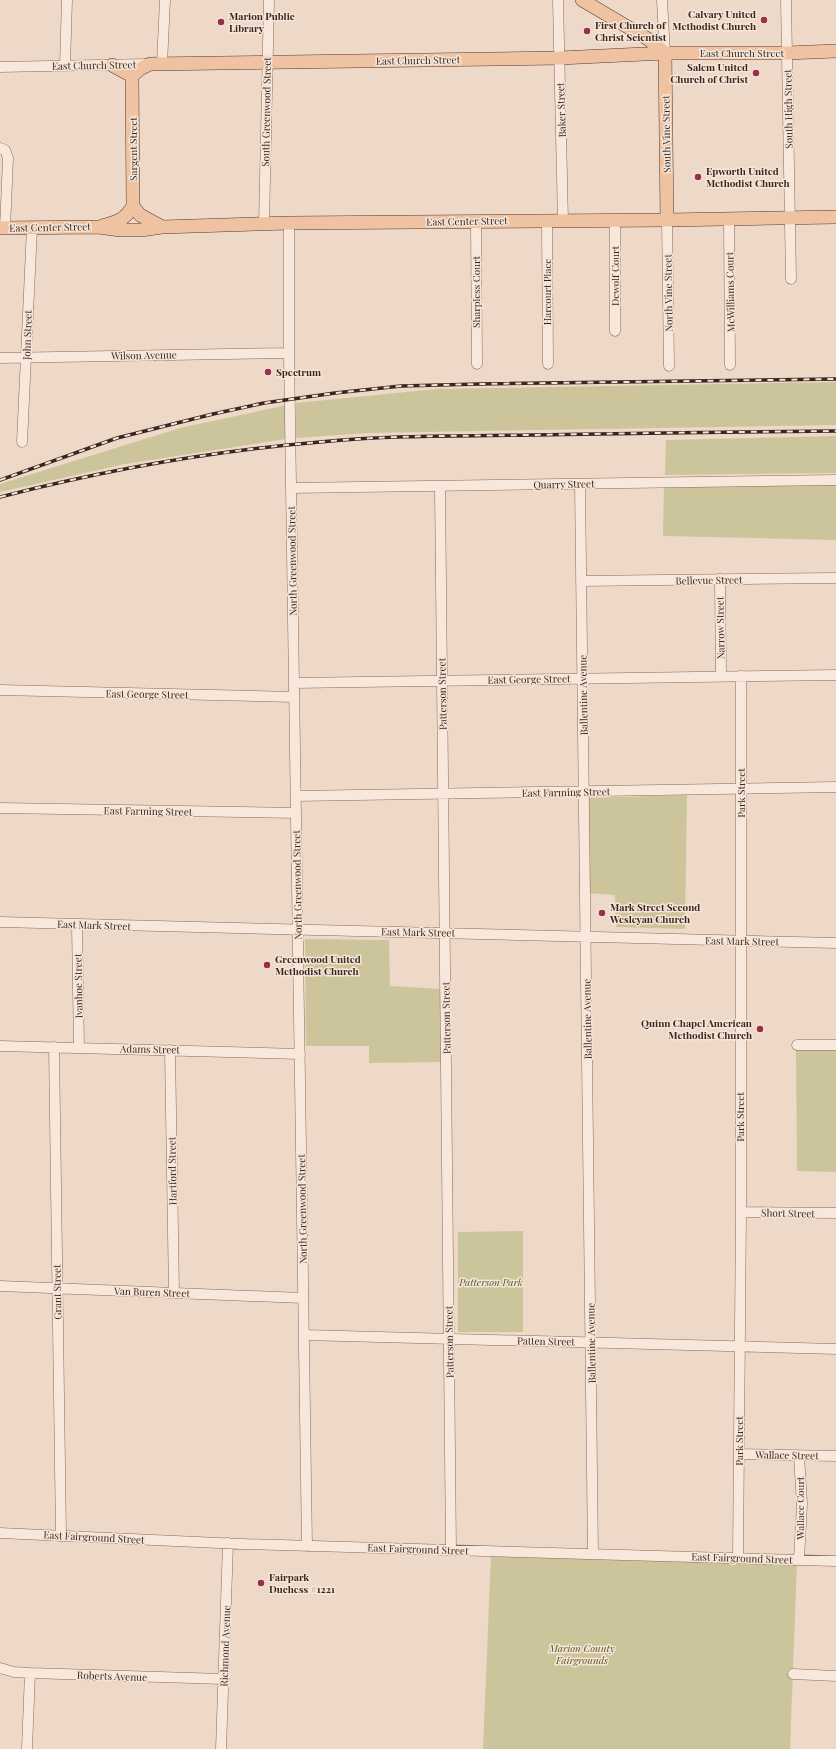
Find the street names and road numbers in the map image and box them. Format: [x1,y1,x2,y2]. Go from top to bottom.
street label: East Church Street [700,46,785,60]
street label: East Church Street [376,52,461,68]
street label: East Church Street [52,57,137,73]
street label: South Greenwood Street [258,57,274,167]
street label: South High Street [780,69,796,149]
street label: Baker Street [553,82,569,138]
street label: South Vine Street [658,95,674,173]
street label: Sargent Street [126,117,140,181]
street label: East Center Street [426,213,508,229]
street label: East Center Street [9,219,91,235]
street label: Dewolf Court [608,246,622,306]
street label: McWilliams Court [722,251,738,332]
street label: North Vine Street [660,254,676,332]
street label: Sharpless Court [469,256,483,328]
street label: Harcourt Place [540,259,554,325]
street label: John Street [19,309,35,361]
street label: Wilson Avenue [110,347,177,363]
street label: Quarry Street [533,476,595,492]
street label: North Greenwood Street [284,506,300,616]
street label: Bellevue Street [675,572,743,588]
street label: Narrow Street [712,596,728,659]
street label: Ballentine Avenue [575,655,591,735]
street label: Patterson Street [434,657,450,730]
street label: East George Street [487,671,571,687]
street label: East George Street [105,686,189,702]
street label: Park Street [734,768,748,818]
street label: East Farming Street [522,784,611,800]
street label: East Farming Street [104,803,193,819]
street label: North Greenwood Street [289,830,305,940]
street label: East Mark Street [57,917,132,933]
street label: East Mark Street [381,924,456,940]
street label: East Mark Street [705,933,780,949]
street label: Ivanhoe Street [70,953,86,1019]
street label: Ballentine Avenue [579,979,595,1059]
street label: Patterson Street [438,981,454,1054]
street label: Adams Street [119,1041,180,1057]
street label: Park Street [733,1092,747,1142]
street label: Hartford Street [164,1136,180,1205]
street label: North Greenwood Street [294,1154,310,1264]
street label: Short Street [761,1206,816,1220]
street label: Grant Street [50,1264,64,1320]
street label: Van Buren Street [113,1284,191,1300]
street label: Ballentine Avenue [583,1303,599,1383]
street label: Patterson Street [441,1305,457,1378]
street label: Patten Street [517,1333,575,1349]
street label: Park Street [732,1416,746,1466]
street label: Wallace Street [754,1447,819,1463]
street label: Wallace Court [793,1476,807,1540]
street label: East Fairground Street [43,1527,145,1547]
street label: East Fairground Street [367,1540,469,1558]
street label: East Fairground Street [691,1549,793,1567]
street label: Richmond Avenue [217,1605,233,1687]
street label: Roberts Avenue [77,1668,147,1684]

